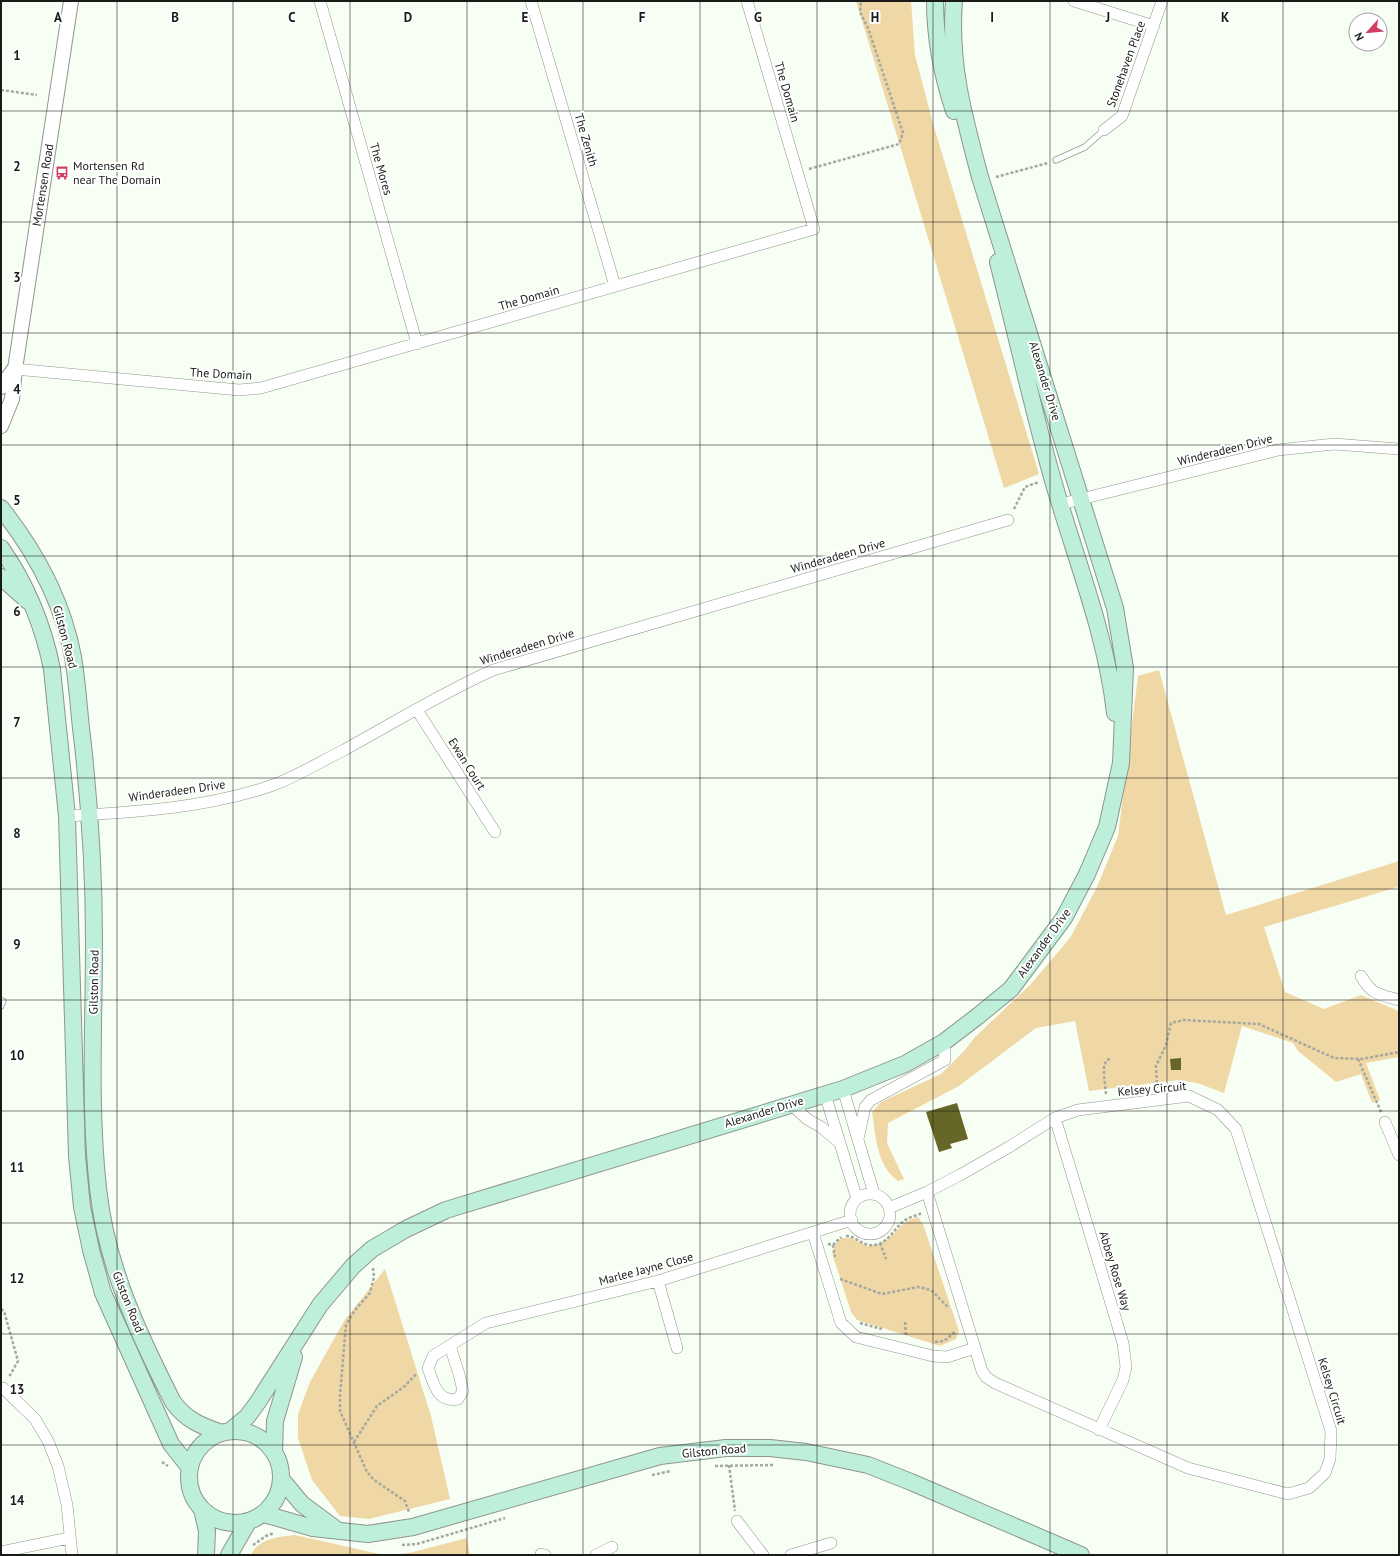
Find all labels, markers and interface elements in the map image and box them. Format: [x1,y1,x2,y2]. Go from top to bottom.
text: A [54,9,62,26]
text: B [171,9,179,26]
text: C [288,9,296,26]
text: D [404,9,412,26]
text: E [522,9,529,26]
text: F [639,9,646,26]
text: G [754,9,762,26]
text: H [871,9,879,26]
text: I [990,9,994,26]
text: J [1105,9,1110,26]
text: K [1221,9,1229,26]
north arrow [1348,12,1388,52]
street label: Stonehaven Place [1103,19,1148,109]
text: N [1351,30,1367,43]
text: 1 [13,47,21,64]
street label: The Domain [772,60,803,124]
street label: The Zenith [572,112,601,168]
street label: The Mores [367,141,396,197]
street label: Mortensen Road [29,143,56,227]
text: 2 [13,158,21,175]
place label: Mortensen Rd near The Domain [73,158,161,187]
bus stop icon: Mortensen Rd near The Domain [54,165,70,181]
text: 3 [13,269,21,286]
street label: The Domain [497,282,561,313]
street label: Alexander Drive [1026,340,1065,422]
street label: The Domain [190,364,253,383]
text: 4 [13,381,21,398]
street label: Winderadeen Drive [1176,430,1274,469]
text: 5 [13,492,21,509]
street label: Winderadeen Drive [789,535,887,576]
text: 6 [13,603,21,620]
street label: Gilston Road [50,604,81,670]
street label: Winderadeen Drive [478,625,576,668]
text: 7 [13,714,21,731]
street label: Ewan Court [445,735,489,793]
street label: Winderadeen Drive [128,776,226,805]
text: 8 [13,825,21,842]
street label: Alexander Drive [1013,905,1074,980]
text: 9 [13,936,21,953]
street label: Gilston Road [85,950,102,1014]
text: 10 [10,1047,24,1064]
street label: Kelsey Circuit [1117,1078,1187,1099]
street label: Alexander Drive [723,1092,805,1131]
text: 11 [10,1159,24,1176]
street label: Abbey Rose Way [1096,1229,1135,1313]
street label: Marlee Jayne Close [597,1249,695,1288]
street label: Gilston Road [109,1269,148,1335]
text: 12 [10,1270,24,1287]
street label: Kelsey Circuit [1315,1356,1350,1426]
text: 13 [10,1381,24,1398]
street label: Gilston Road [681,1440,747,1461]
text: 14 [10,1492,25,1509]

